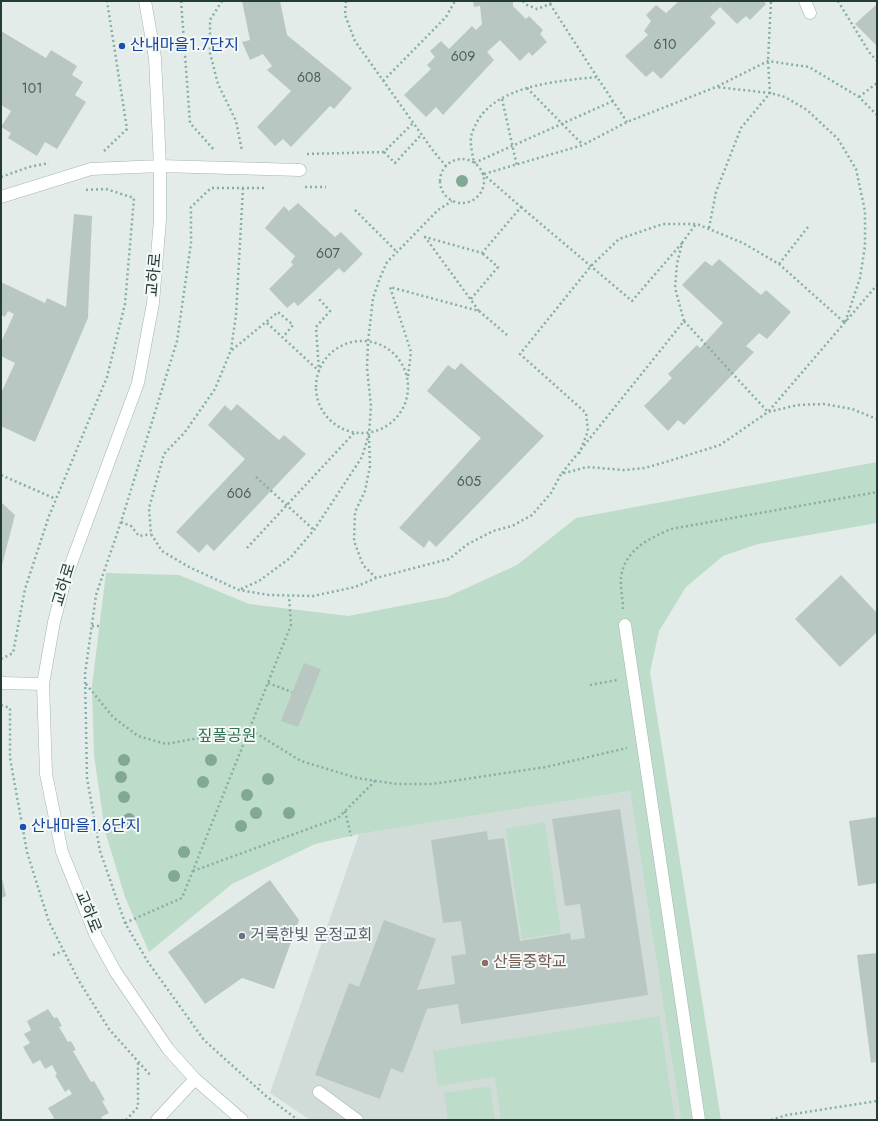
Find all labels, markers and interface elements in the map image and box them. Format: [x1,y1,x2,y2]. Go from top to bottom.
place label: 산내마을1.7단지 [130,36,239,56]
house number: 610 [654,38,676,54]
marker: 산내마을1.7단지 [117,41,127,51]
house number: 609 [451,50,475,66]
house number: 608 [297,71,321,87]
house number: 101 [22,82,42,98]
house number: 607 [316,247,340,263]
street label: 교하로 [144,252,166,298]
house number: 605 [457,475,481,491]
house number: 606 [227,487,251,503]
street label: 교하로 [49,561,81,609]
park label: 짚풀공원 [198,727,256,747]
place label: 산내마을1.6단지 [31,817,141,837]
marker: 산내마을1.6단지 [18,822,28,832]
street label: 교하로 [70,888,104,936]
place label: 거룩한빛 운정교회 [250,926,373,946]
marker: 거룩한빛 운정교회 [237,931,247,941]
place label: 산들중학교 [493,953,567,973]
marker: 산들중학교 [480,958,490,968]

